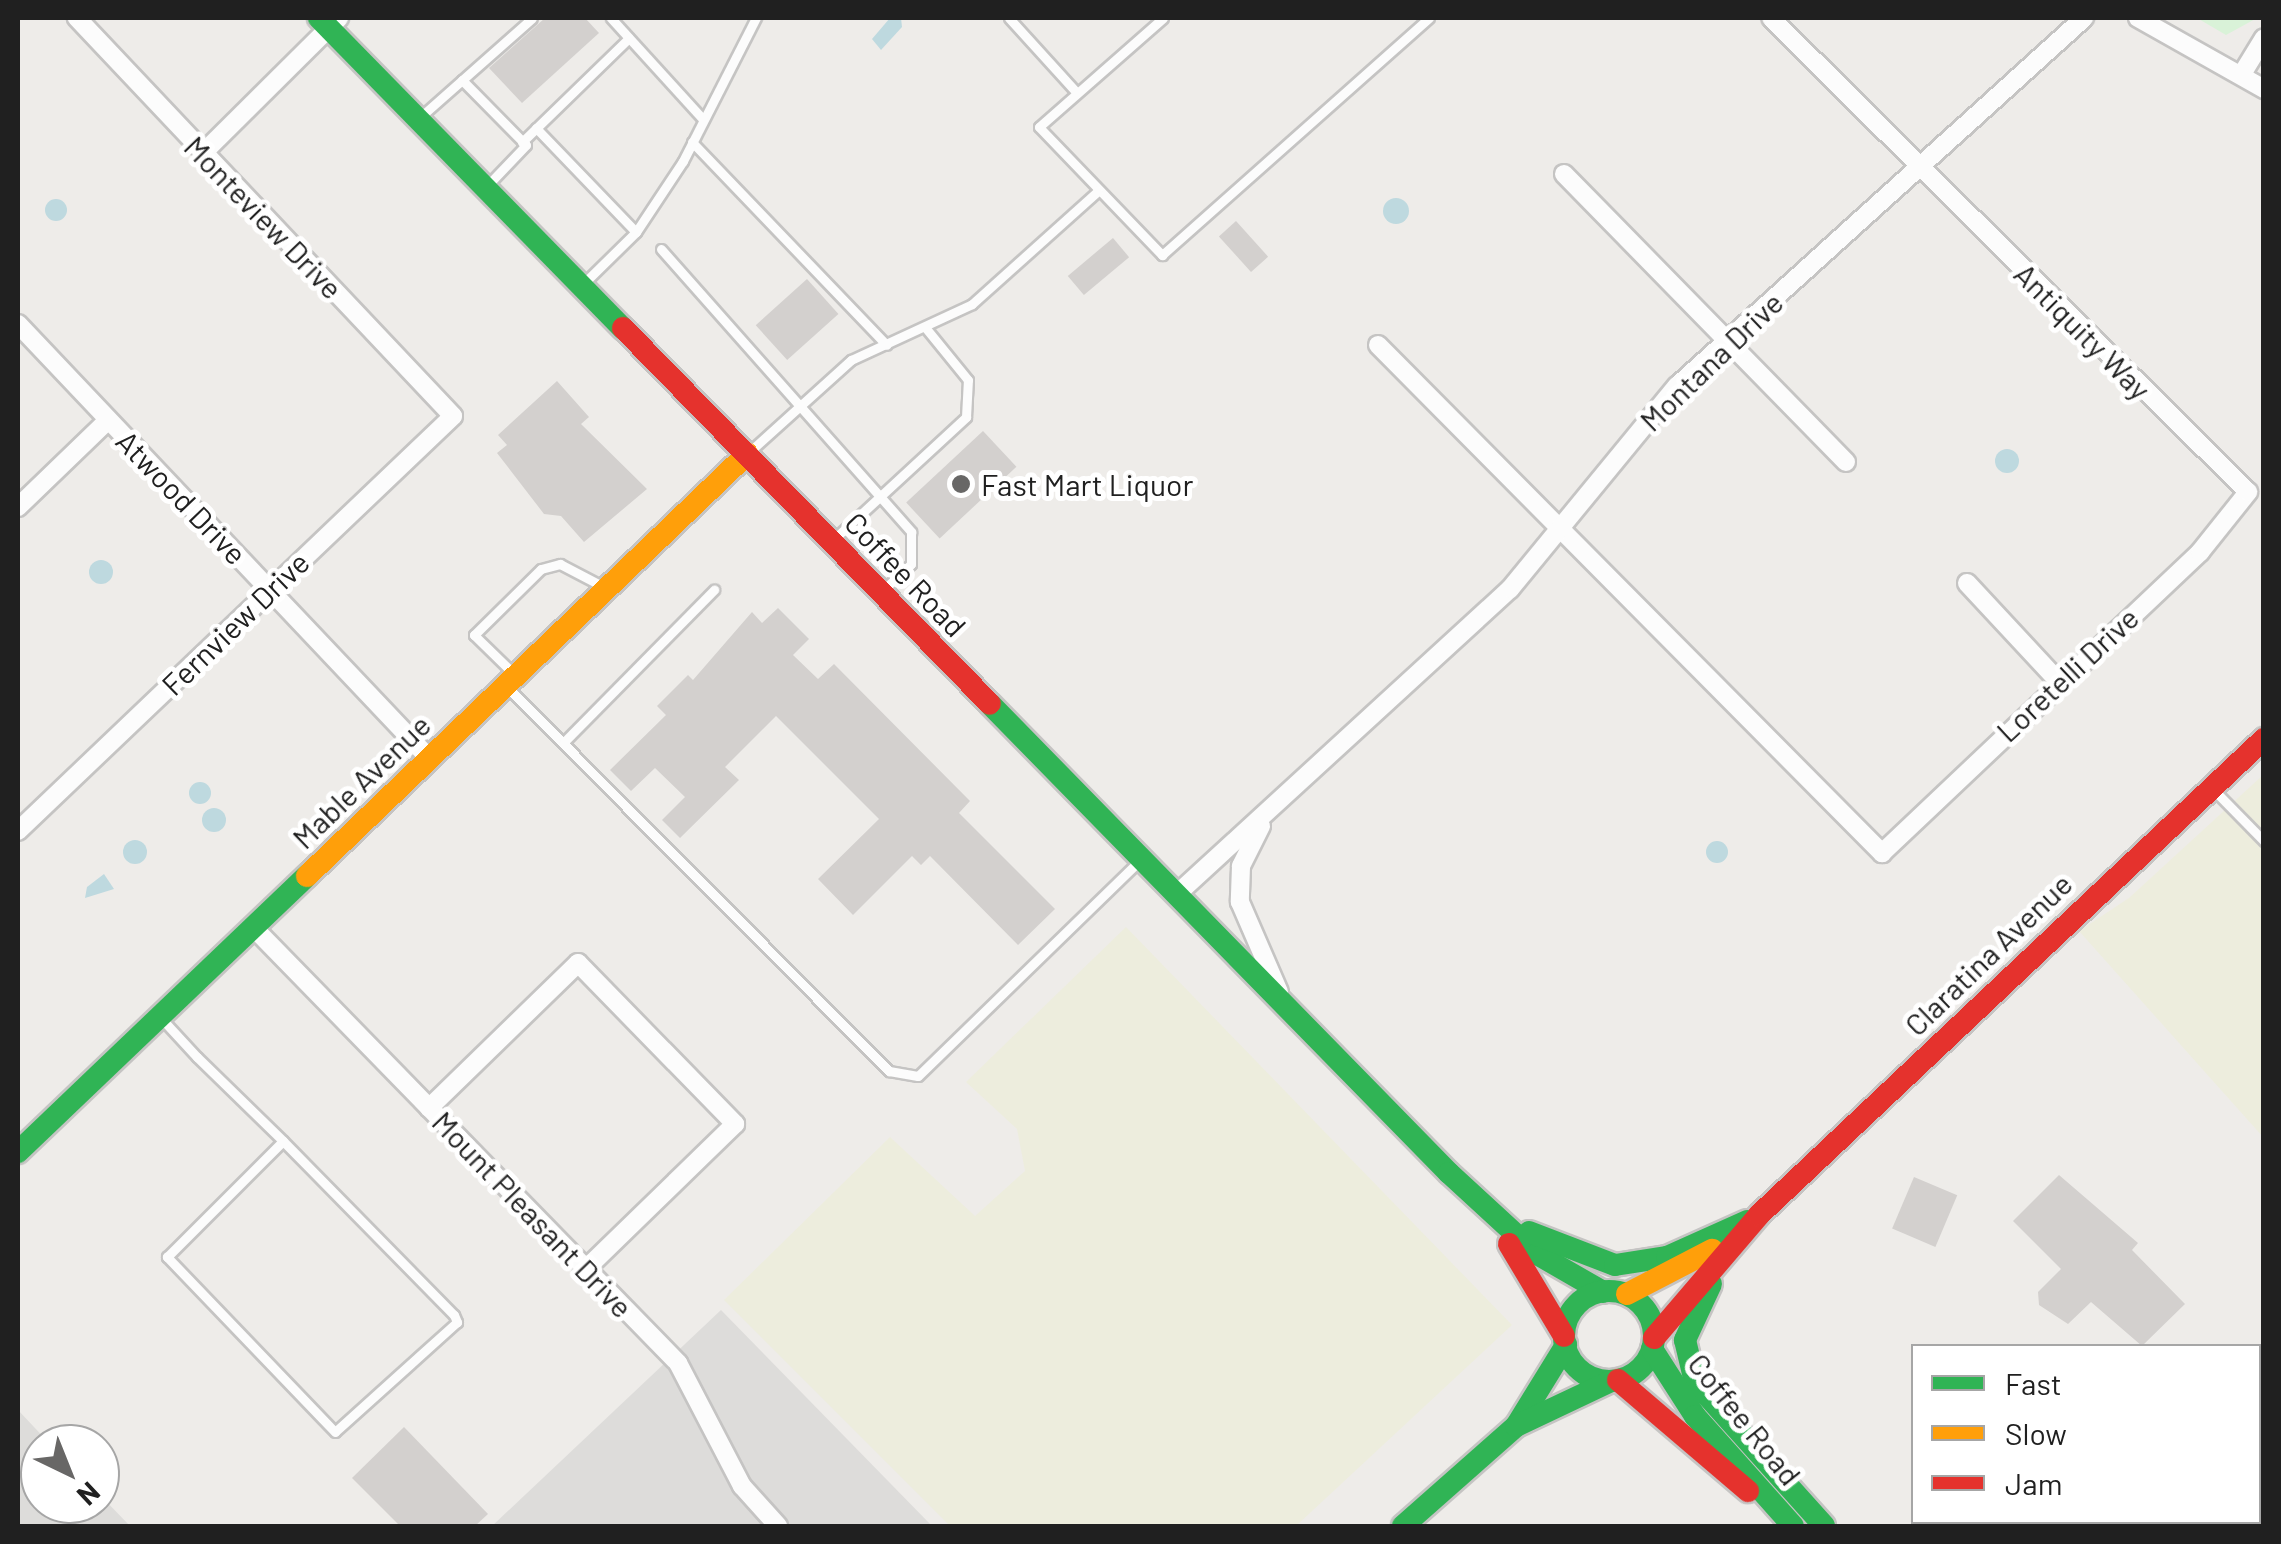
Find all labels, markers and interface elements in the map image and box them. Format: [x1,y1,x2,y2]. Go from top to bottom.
street label: Monteview Drive [177,128,351,306]
street label: Antiquity Way [2007,255,2159,407]
street label: Montana Drive [1632,284,1790,438]
street label: Atwood Drive [109,423,255,571]
place label: Fast Mart Liquor [981,466,1193,502]
marker: Fast Mart Liquor [950,473,972,495]
street label: Coffee Road [838,504,974,644]
street label: Fernview Drive [154,544,316,702]
street label: Loretelli Drive [1989,599,2145,749]
street label: Mable Avenue [285,706,437,856]
street label: Claratina Avenue [1897,865,2079,1043]
street label: Mount Pleasant Drive [425,1103,641,1325]
legend [1911,1344,2261,1524]
street label: Coffee Road [1681,1346,1809,1492]
text: Fast [2005,1365,2062,1401]
text: Slow [2005,1415,2067,1451]
north arrow [20,1424,120,1524]
text: Jam [2005,1465,2062,1501]
text: N [71,1476,108,1513]

